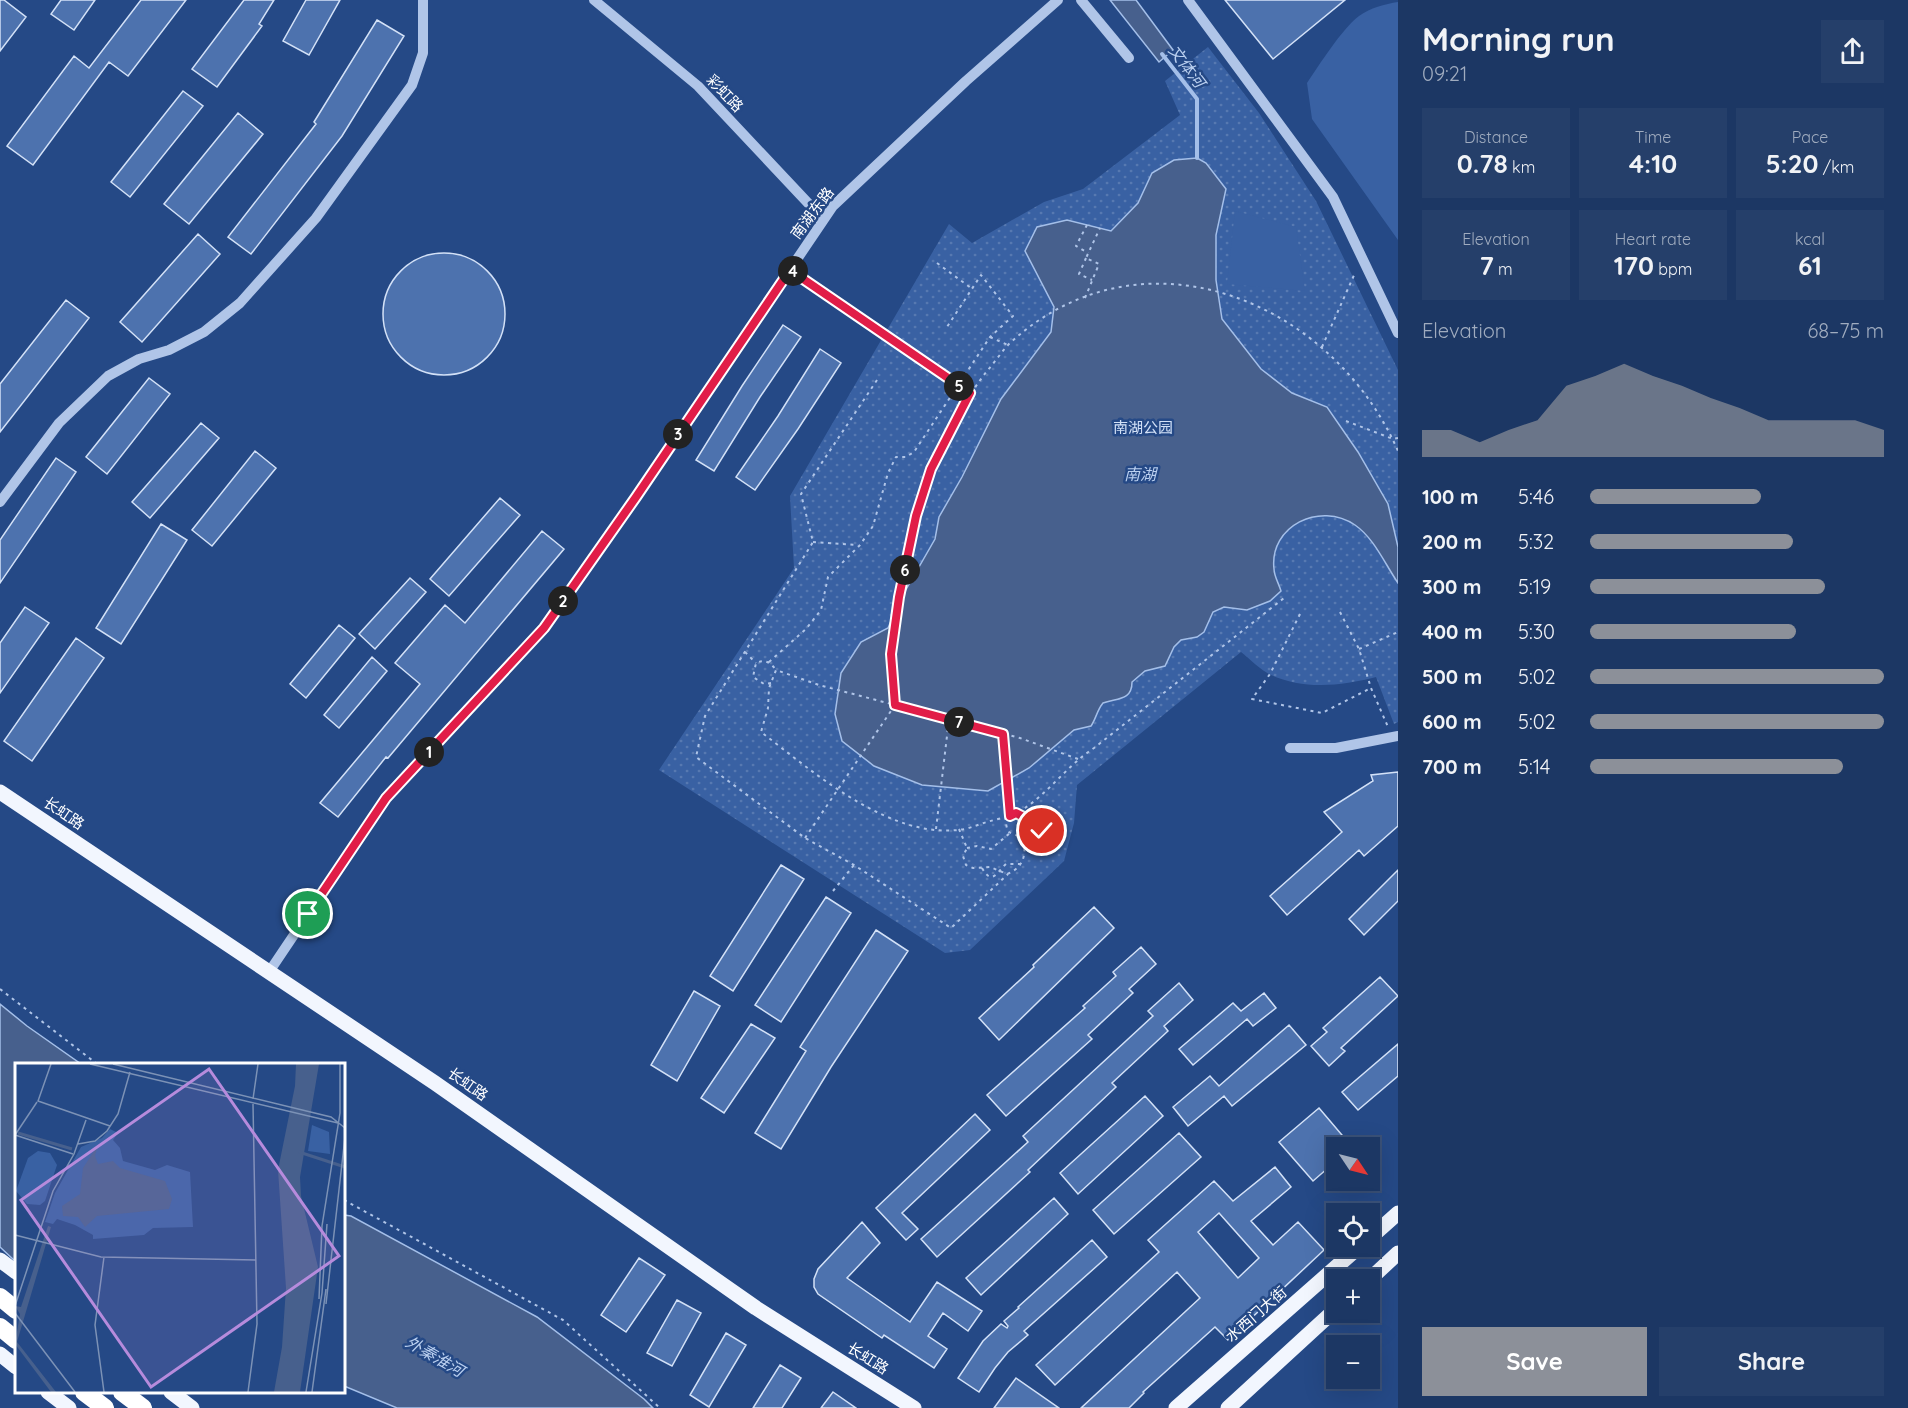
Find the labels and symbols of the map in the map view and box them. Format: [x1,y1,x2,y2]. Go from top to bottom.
water label: 文体河 [1165,41,1211,94]
street label: 彩虹路 [703,70,747,116]
street label: 南湖东路 [786,183,838,243]
pin: 4 [778,256,808,286]
pin: 5 [944,371,974,401]
park label: 南湖公园 [1113,418,1173,437]
pin: 3 [663,419,693,449]
water label: 南湖 [1124,464,1159,484]
pin: 6 [890,555,920,585]
pin: 2 [548,586,578,616]
pin: 7 [944,707,974,737]
pin: 1 [414,737,444,767]
street label: 长虹路 [40,793,88,833]
pin [1016,805,1067,856]
pin [282,888,333,939]
inset map [15,1063,345,1393]
street label: 长虹路 [444,1063,492,1105]
north arrow [1326,1137,1380,1191]
street label: 水西门大街 [1221,1282,1291,1346]
water label: 外秦淮河 [402,1331,470,1382]
street label: 长虹路 [844,1338,892,1378]

